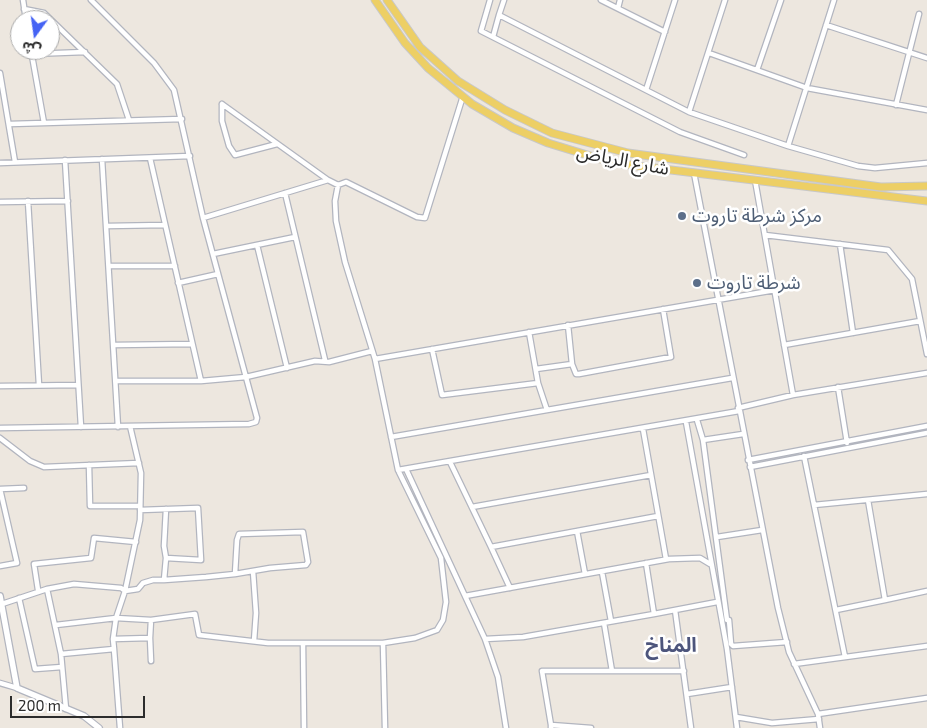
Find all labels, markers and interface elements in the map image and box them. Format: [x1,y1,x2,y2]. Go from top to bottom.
north arrow [10,10,60,60]
text: ش [20,39,43,60]
street label: شارع الرياض [575,140,671,180]
place label: مركز شرطة تاروت [692,205,822,227]
marker: مركز شرطة تاروت [676,210,688,222]
place label: شرطة تاروت [707,272,801,294]
marker: شرطة تاروت [691,277,703,289]
district label: المناخ [645,633,697,657]
scale bar [12,686,148,718]
text: 200 m [18,696,61,714]

